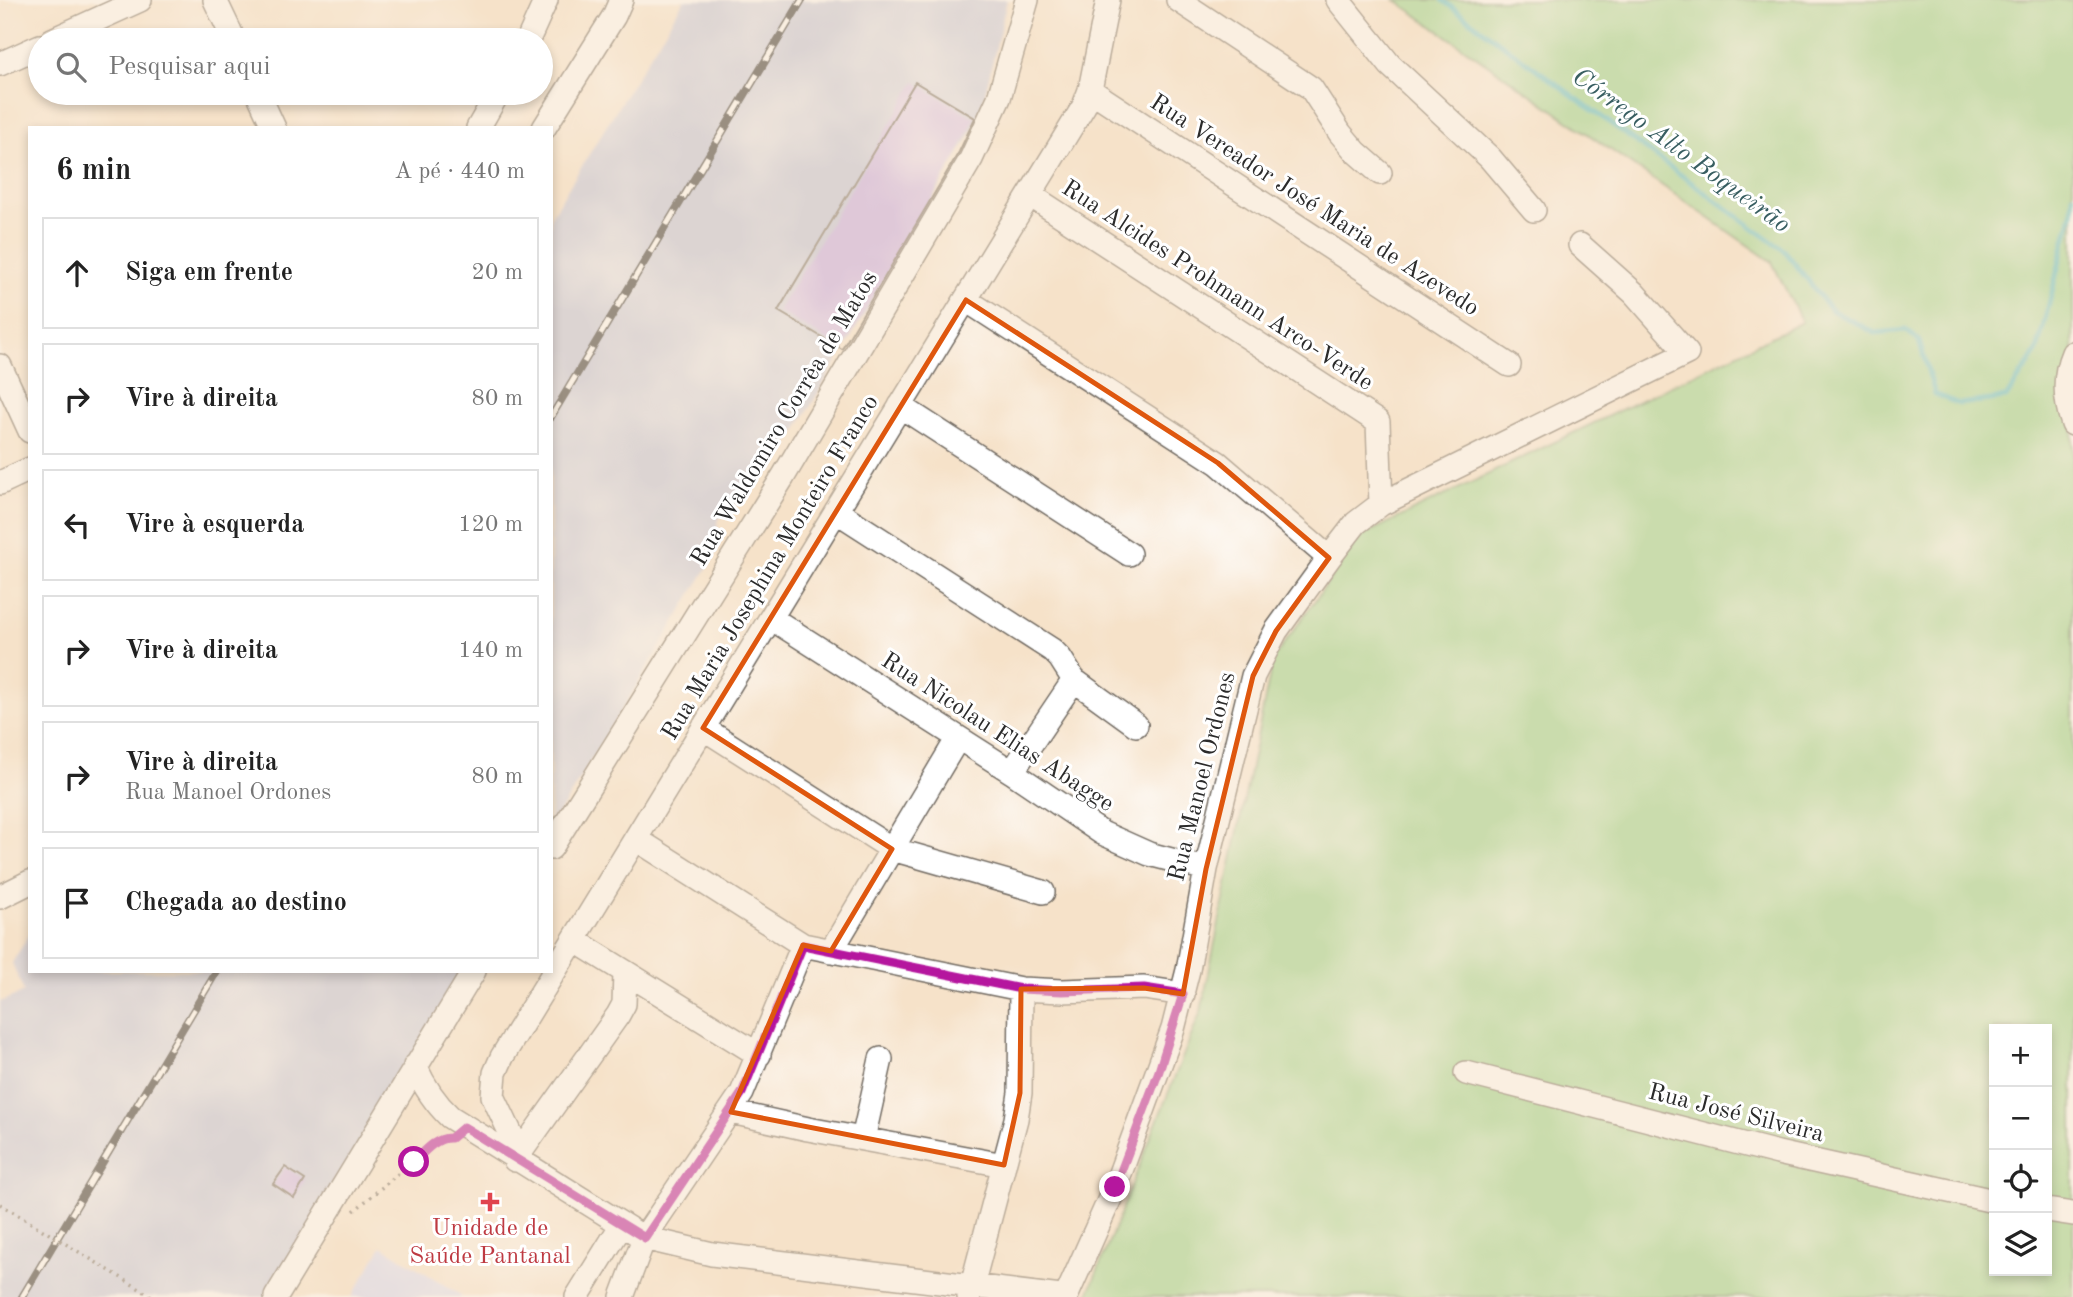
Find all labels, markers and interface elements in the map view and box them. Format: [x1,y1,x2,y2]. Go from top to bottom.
search box [28,28,553,105]
icon: search [52,48,90,86]
text: Pesquisar aqui [108,54,270,80]
water label: Córrego Alto Boqueirão [1567,63,1795,239]
street label: Rua Vereador José Maria de Azevedo [1145,91,1483,321]
text: 6 min [56,156,131,186]
text: A pé · 440 m [394,160,525,183]
street label: Rua Alcides Prohmann Arco-Verde [1057,176,1377,396]
icon: ahead [58,254,96,292]
text: Siga em frente [125,260,293,286]
text: 20 m [472,261,523,284]
street label: Rua Waldomiro Corrêa de Matos [687,267,883,571]
icon: right [58,380,96,418]
text: Vire à direita [125,386,278,412]
text: 80 m [472,387,523,410]
street label: Rua Maria Josephina Monteiro Franco [658,391,884,745]
icon: left [58,506,96,544]
text: Vire à esquerda [125,512,305,538]
text: 120 m [458,513,523,536]
icon: right [58,632,96,670]
text: Vire à direita [125,638,278,664]
text: 140 m [458,639,523,662]
street label: Rua Nicolau Elias Abagge [877,649,1117,817]
street label: Rua Manoel Ordones [1165,670,1241,884]
text: Vire à direita [125,750,278,776]
icon: right [58,758,96,796]
text: 80 m [472,765,523,788]
text: Rua Manoel Ordones [125,781,331,804]
icon: arrive [58,884,96,922]
text: Chegada ao destino [125,890,347,916]
map controls [1989,1024,2052,1276]
button: + [1989,1024,2052,1087]
street label: Rua José Silveira [1646,1081,1826,1147]
button: − [1989,1087,2052,1150]
route start [398,1146,429,1177]
button: locate [1989,1150,2052,1213]
route end [1099,1171,1130,1202]
marker: Unidade de Saúde Pantanal [480,1192,500,1212]
button: layers [1989,1213,2052,1276]
place label: Unidade de Saúde Pantanal [409,1217,571,1269]

